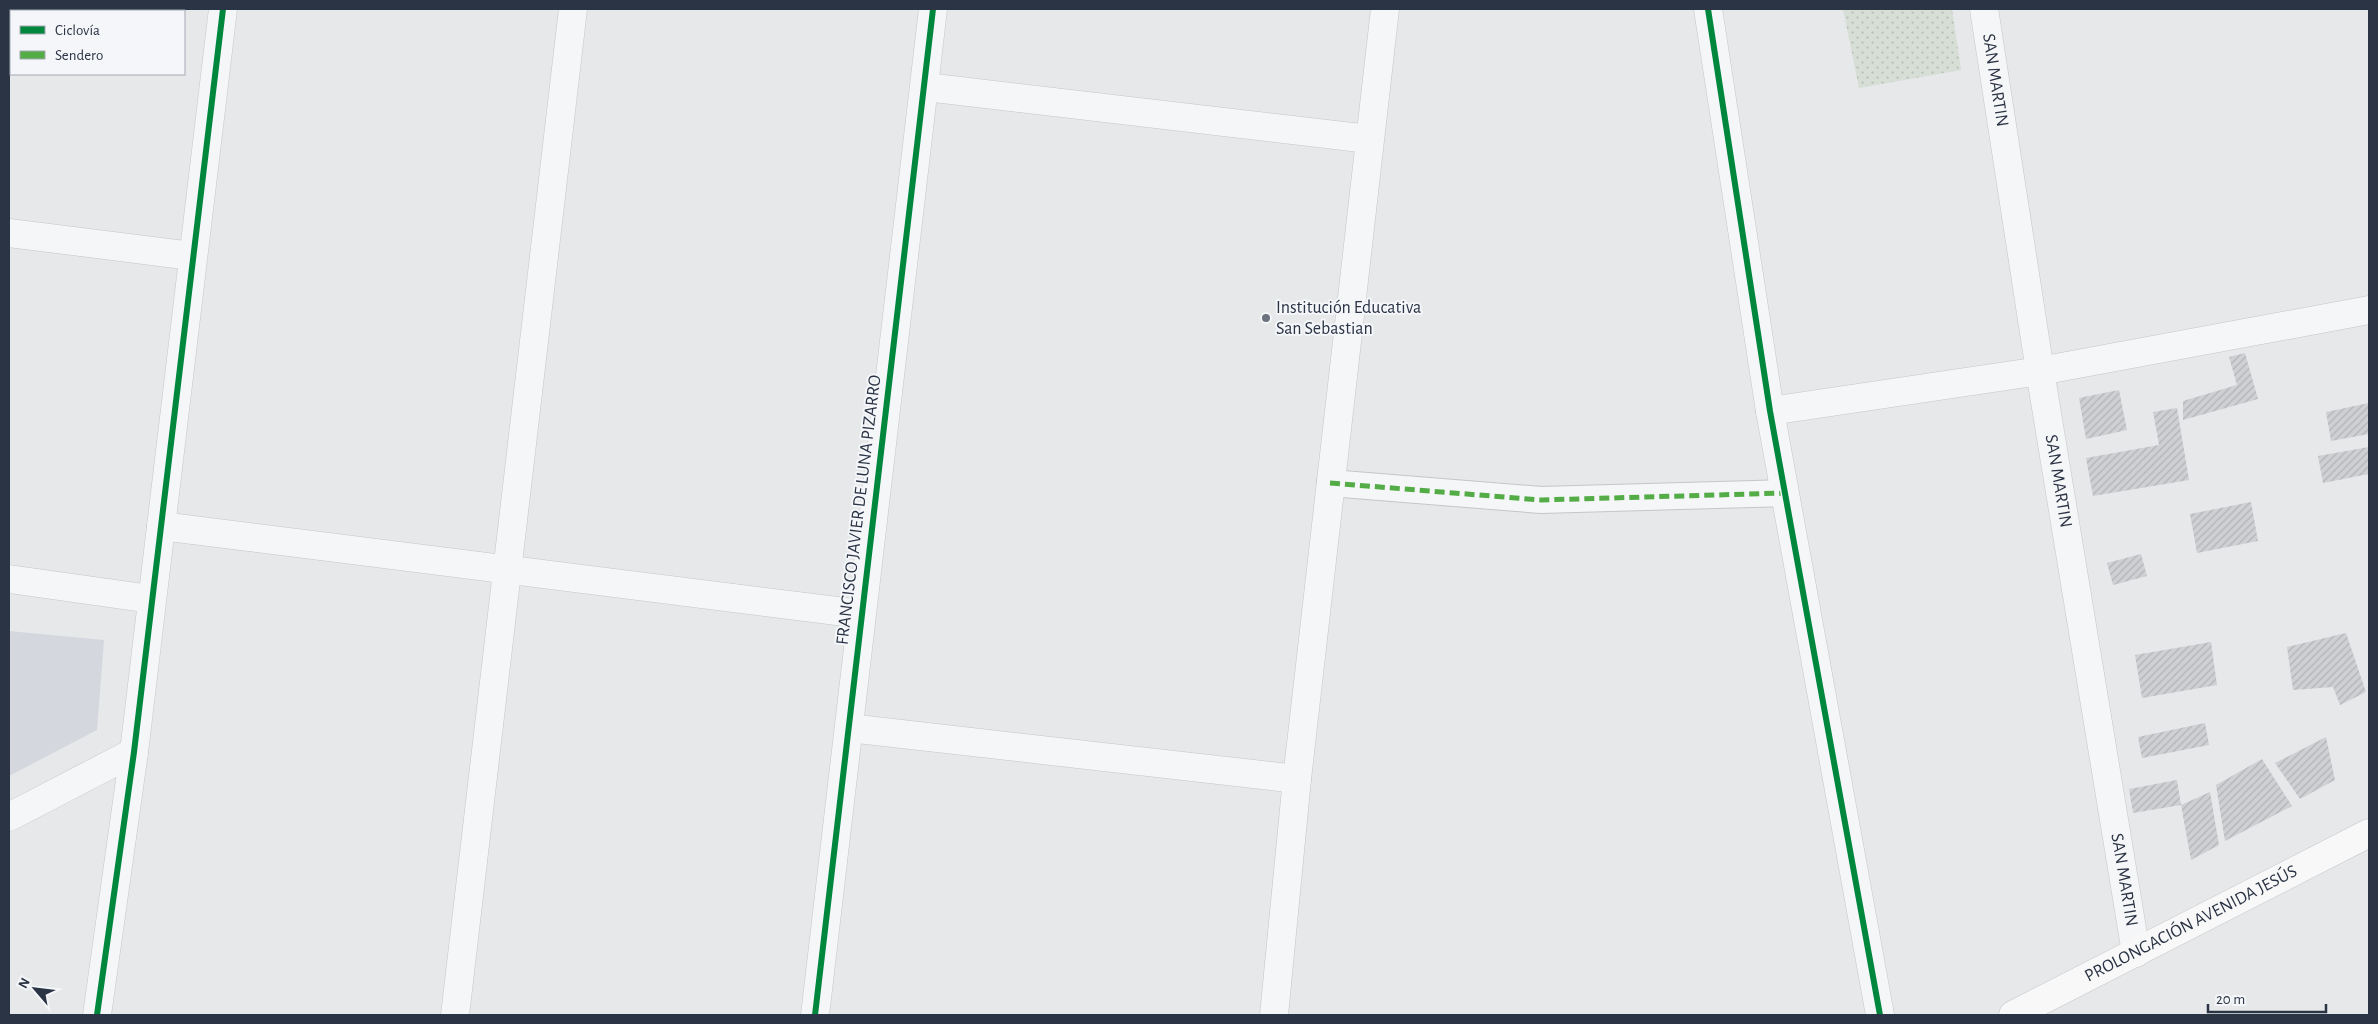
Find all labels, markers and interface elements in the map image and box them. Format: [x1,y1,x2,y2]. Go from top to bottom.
legend [10,10,185,75]
text: Ciclovía [55,23,100,38]
street label: SAN MARTIN [1979,32,2011,128]
text: Sendero [55,48,103,63]
place label: Institución Educativa San Sebastian [1276,299,1421,338]
marker: Institución Educativa San Sebastian [1260,312,1272,324]
street label: FRANCISCO JAVIER DE LUNA PIZARRO [834,374,884,646]
street label: SAN MARTIN [2042,433,2075,529]
street label: SAN MARTIN [2107,832,2140,928]
street label: PROLONGACIÓN AVENIDA JESÚS [2082,862,2300,986]
north arrow [10,964,60,1014]
text: N [16,976,33,991]
scale bar [2208,982,2326,1014]
text: 20 m [2216,992,2245,1007]

